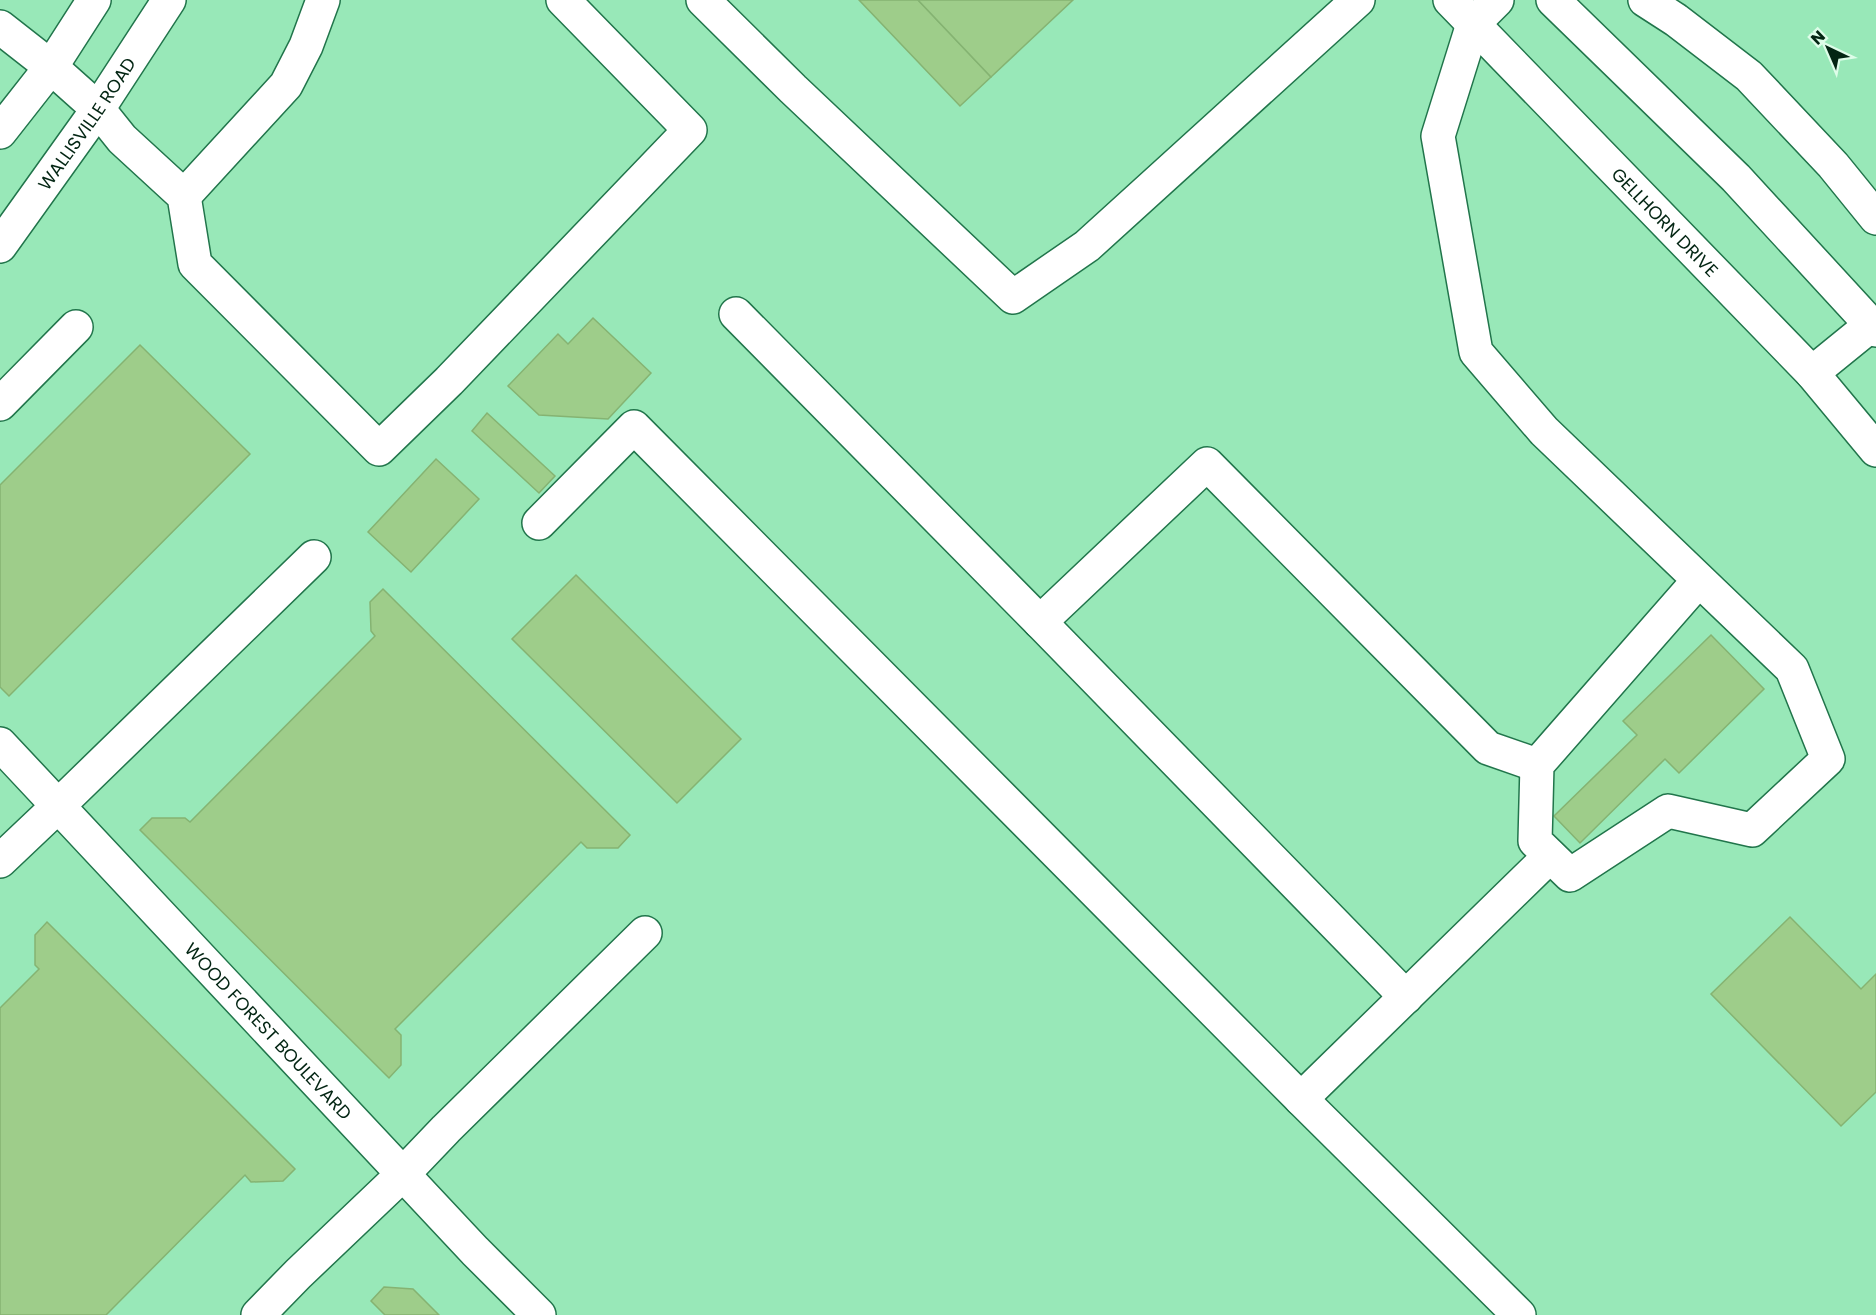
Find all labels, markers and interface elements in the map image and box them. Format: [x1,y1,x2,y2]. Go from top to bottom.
north arrow [1798,18,1858,78]
text: N [1806,25,1830,50]
street label: WALLISVILLE ROAD [32,52,141,195]
street label: GELLHORN DRIVE [1606,162,1724,282]
street label: WOOD FOREST BOULEVARD [179,937,358,1125]

